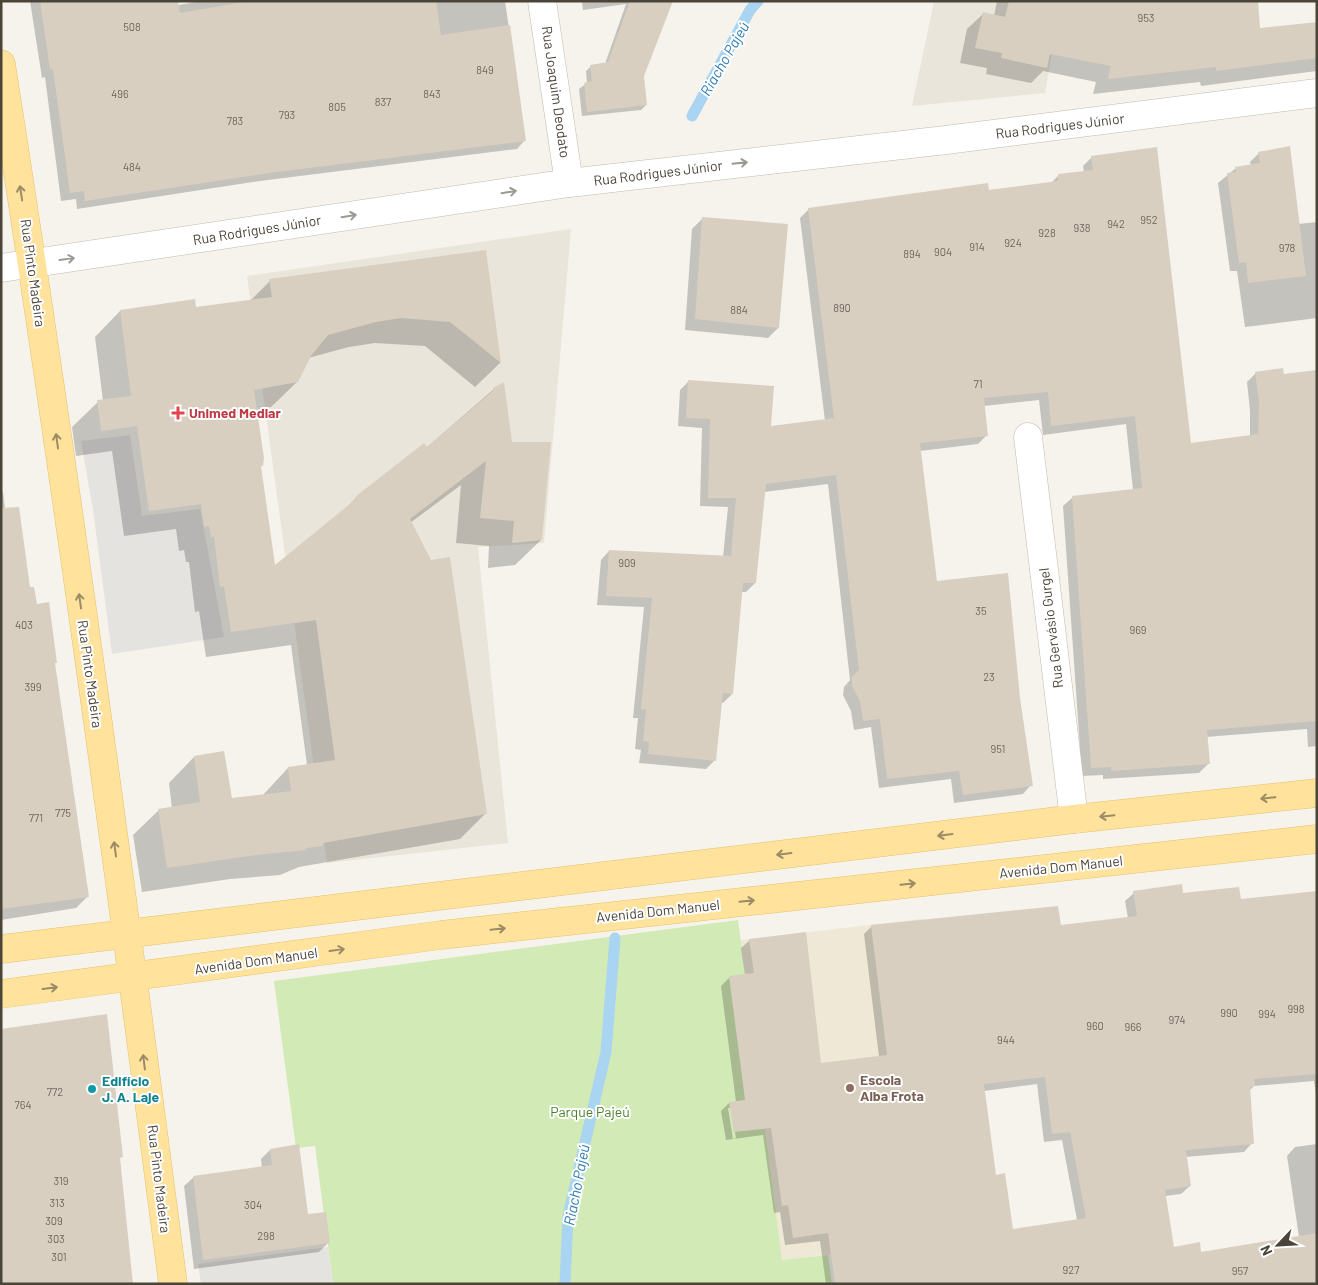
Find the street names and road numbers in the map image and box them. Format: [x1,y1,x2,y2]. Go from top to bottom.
street label: Rua Joaquim Deodato [539,25,574,159]
street label: Rua Rodrigues Júnior [994,109,1125,142]
street label: Rua Rodrigues Júnior [592,156,723,189]
street label: Rua Rodrigues Júnior [191,211,322,248]
street label: Rua Pinto Madeira [18,218,49,328]
street label: Rua Gervásio Gurgel [1035,567,1066,689]
street label: Rua Pinto Madeira [75,619,106,729]
street label: Avenida Dom Manuel [998,852,1124,881]
street label: Avenida Dom Manuel [595,896,721,925]
street label: Avenida Dom Manuel [193,943,319,978]
street label: Rua Pinto Madeira [144,1124,175,1234]

